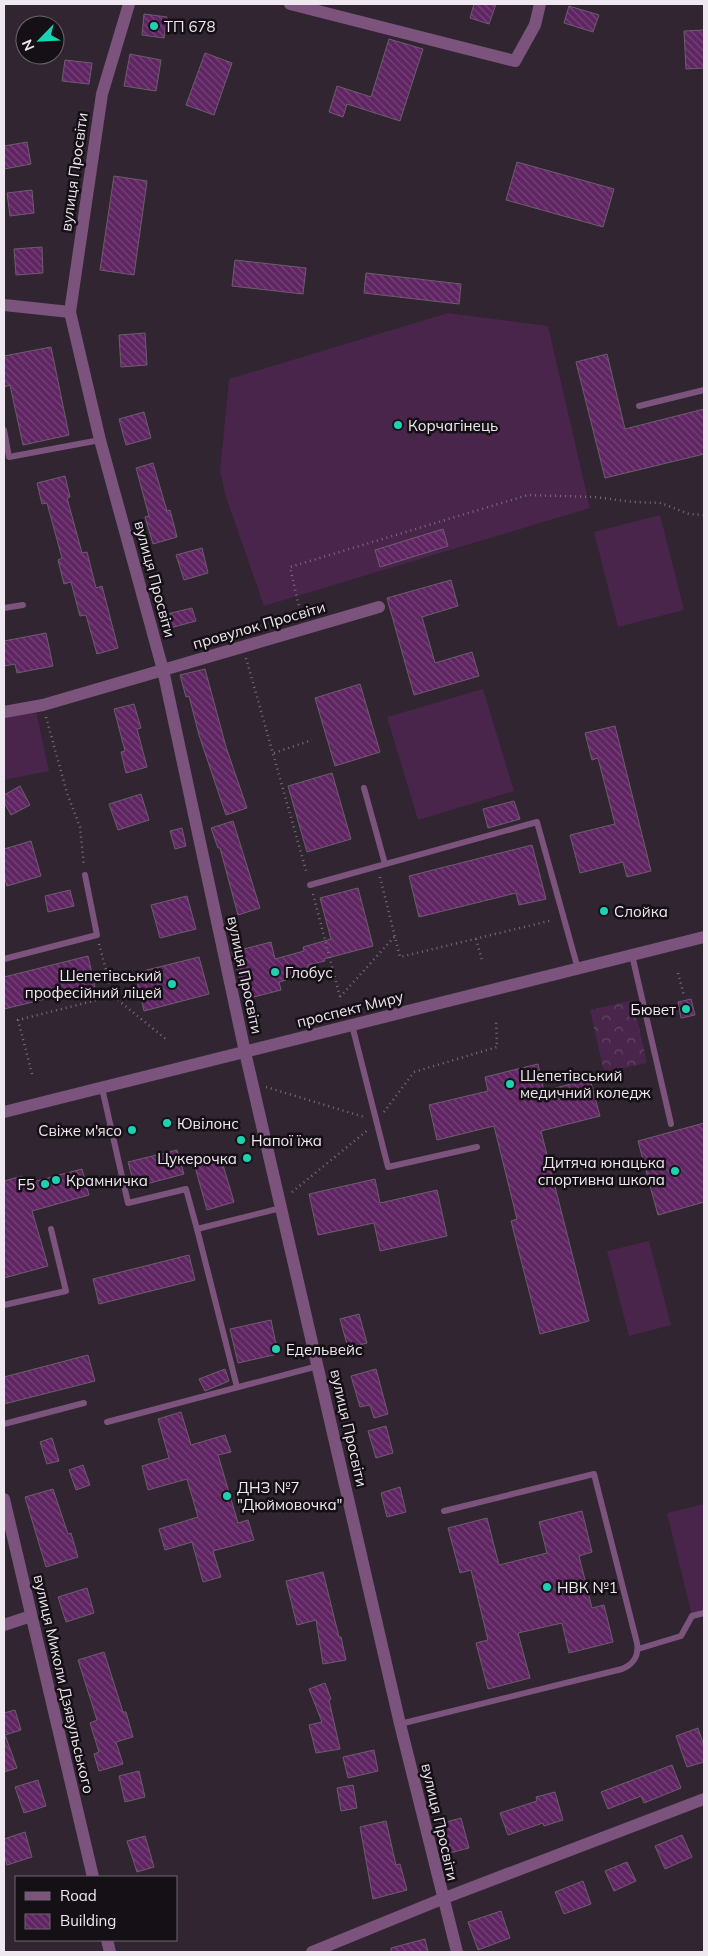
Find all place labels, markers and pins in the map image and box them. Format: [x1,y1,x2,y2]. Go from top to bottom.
place label: ТП 678 [164,17,215,36]
marker: ТП 678 [148,20,160,32]
place label: Корчагінець [408,416,498,435]
marker: Корчагінець [392,419,404,431]
place label: Слойка [614,902,668,921]
marker: Слойка [598,905,610,917]
place label: Глобус [285,963,333,982]
place label: Шепетівський професійний ліцей [25,966,162,1002]
marker: Глобус [269,966,281,978]
marker: Шепетівський професійний ліцей [166,978,178,990]
place label: Бювет [631,1000,676,1019]
marker: Бювет [680,1003,692,1015]
place label: Шепетівський медичний коледж [520,1066,652,1102]
marker: Шепетівський медичний коледж [504,1078,516,1090]
place label: Ювілонс [177,1114,239,1133]
marker: Ювілонс [161,1117,173,1129]
place label: Свіже м'ясо [38,1121,122,1140]
marker: Свіже м'ясо [126,1124,138,1136]
place label: Напої їжа [251,1131,322,1150]
marker: Напої їжа [235,1134,247,1146]
place label: Цукерочка [157,1149,237,1168]
marker: Цукерочка [241,1152,253,1164]
place label: Дитяча юнацька спортивна школа [538,1153,665,1189]
marker: Дитяча юнацька спортивна школа [669,1165,681,1177]
place label: Крамничка [66,1171,148,1190]
marker: Крамничка [50,1174,62,1186]
place label: F5 [18,1175,35,1194]
marker: F5 [39,1178,51,1190]
place label: Едельвейс [286,1340,362,1359]
marker: Едельвейс [270,1343,282,1355]
place label: ДНЗ №7 "Дюймовочка" [237,1478,342,1514]
marker: ДНЗ №7 "Дюймовочка" [221,1490,233,1502]
place label: НВК №1 [557,1578,618,1597]
marker: НВК №1 [541,1581,553,1593]

